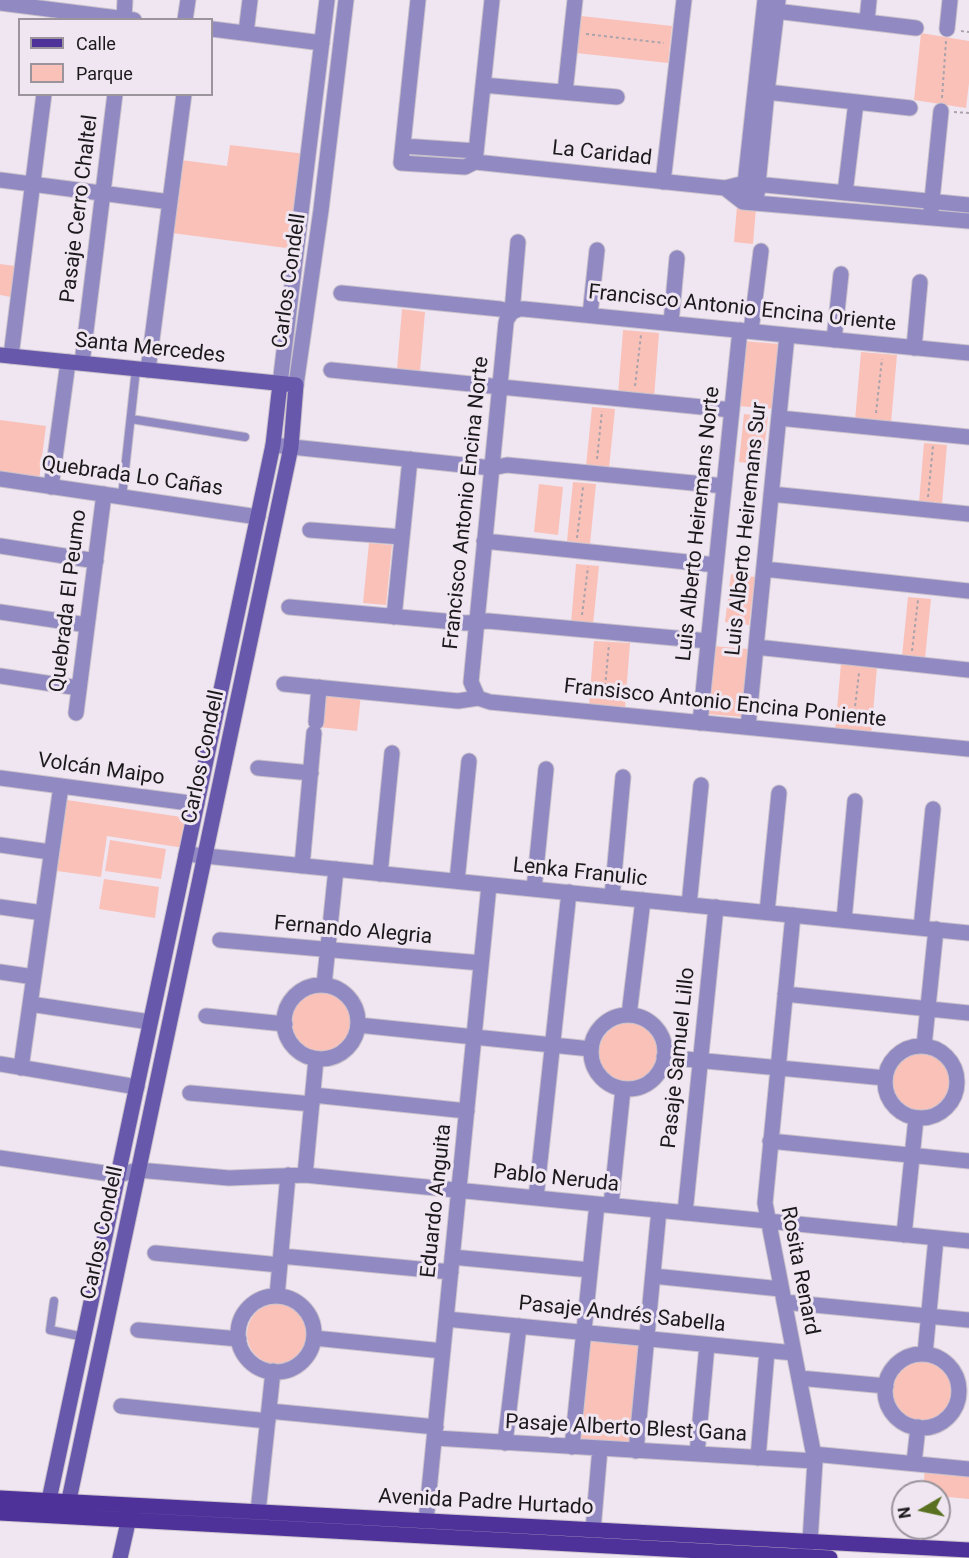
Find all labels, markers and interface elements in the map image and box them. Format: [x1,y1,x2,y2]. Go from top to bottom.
legend [18,18,213,96]
text: Calle [76,33,116,54]
text: Parque [76,63,133,84]
street label: Pasaje Cerro Chaltel [56,114,104,304]
street label: La Caridad [551,136,653,172]
street label: Carlos Condell [268,212,312,350]
street label: Francisco Antonio Encina Oriente [587,280,897,338]
street label: Santa Mercedes [73,329,227,369]
street label: Francisco Antonio Encina Norte [439,355,495,651]
street label: Luis Alberto Heiremans Norte [672,385,726,663]
street label: Luis Alberto Heiremans Sur [721,401,773,657]
street label: Quebrada Lo Cañas [40,452,224,502]
street label: Quebrada El Peumo [45,508,93,694]
street label: Fransisco Antonio Encina Poniente [562,675,888,733]
street label: Carlos Condell [178,688,230,826]
street label: Volcán Maipo [36,749,166,791]
street label: Lenka Franulic [511,853,649,893]
street label: Fernando Alegria [273,912,433,950]
street label: Pasaje Samuel Lillo [657,966,701,1150]
street label: Eduardo Anguita [416,1123,458,1279]
street label: Pablo Neruda [492,1160,620,1198]
street label: Carlos Condell [77,1164,129,1302]
street label: Rosita Renard [774,1205,824,1337]
street label: Pasaje Andrés Sabella [517,1292,727,1338]
street label: Pasaje Alberto Blest Gana [504,1410,748,1448]
north arrow [891,1480,951,1540]
street label: Avenida Padre Hurtado [378,1485,594,1521]
text: N [894,1506,915,1520]

